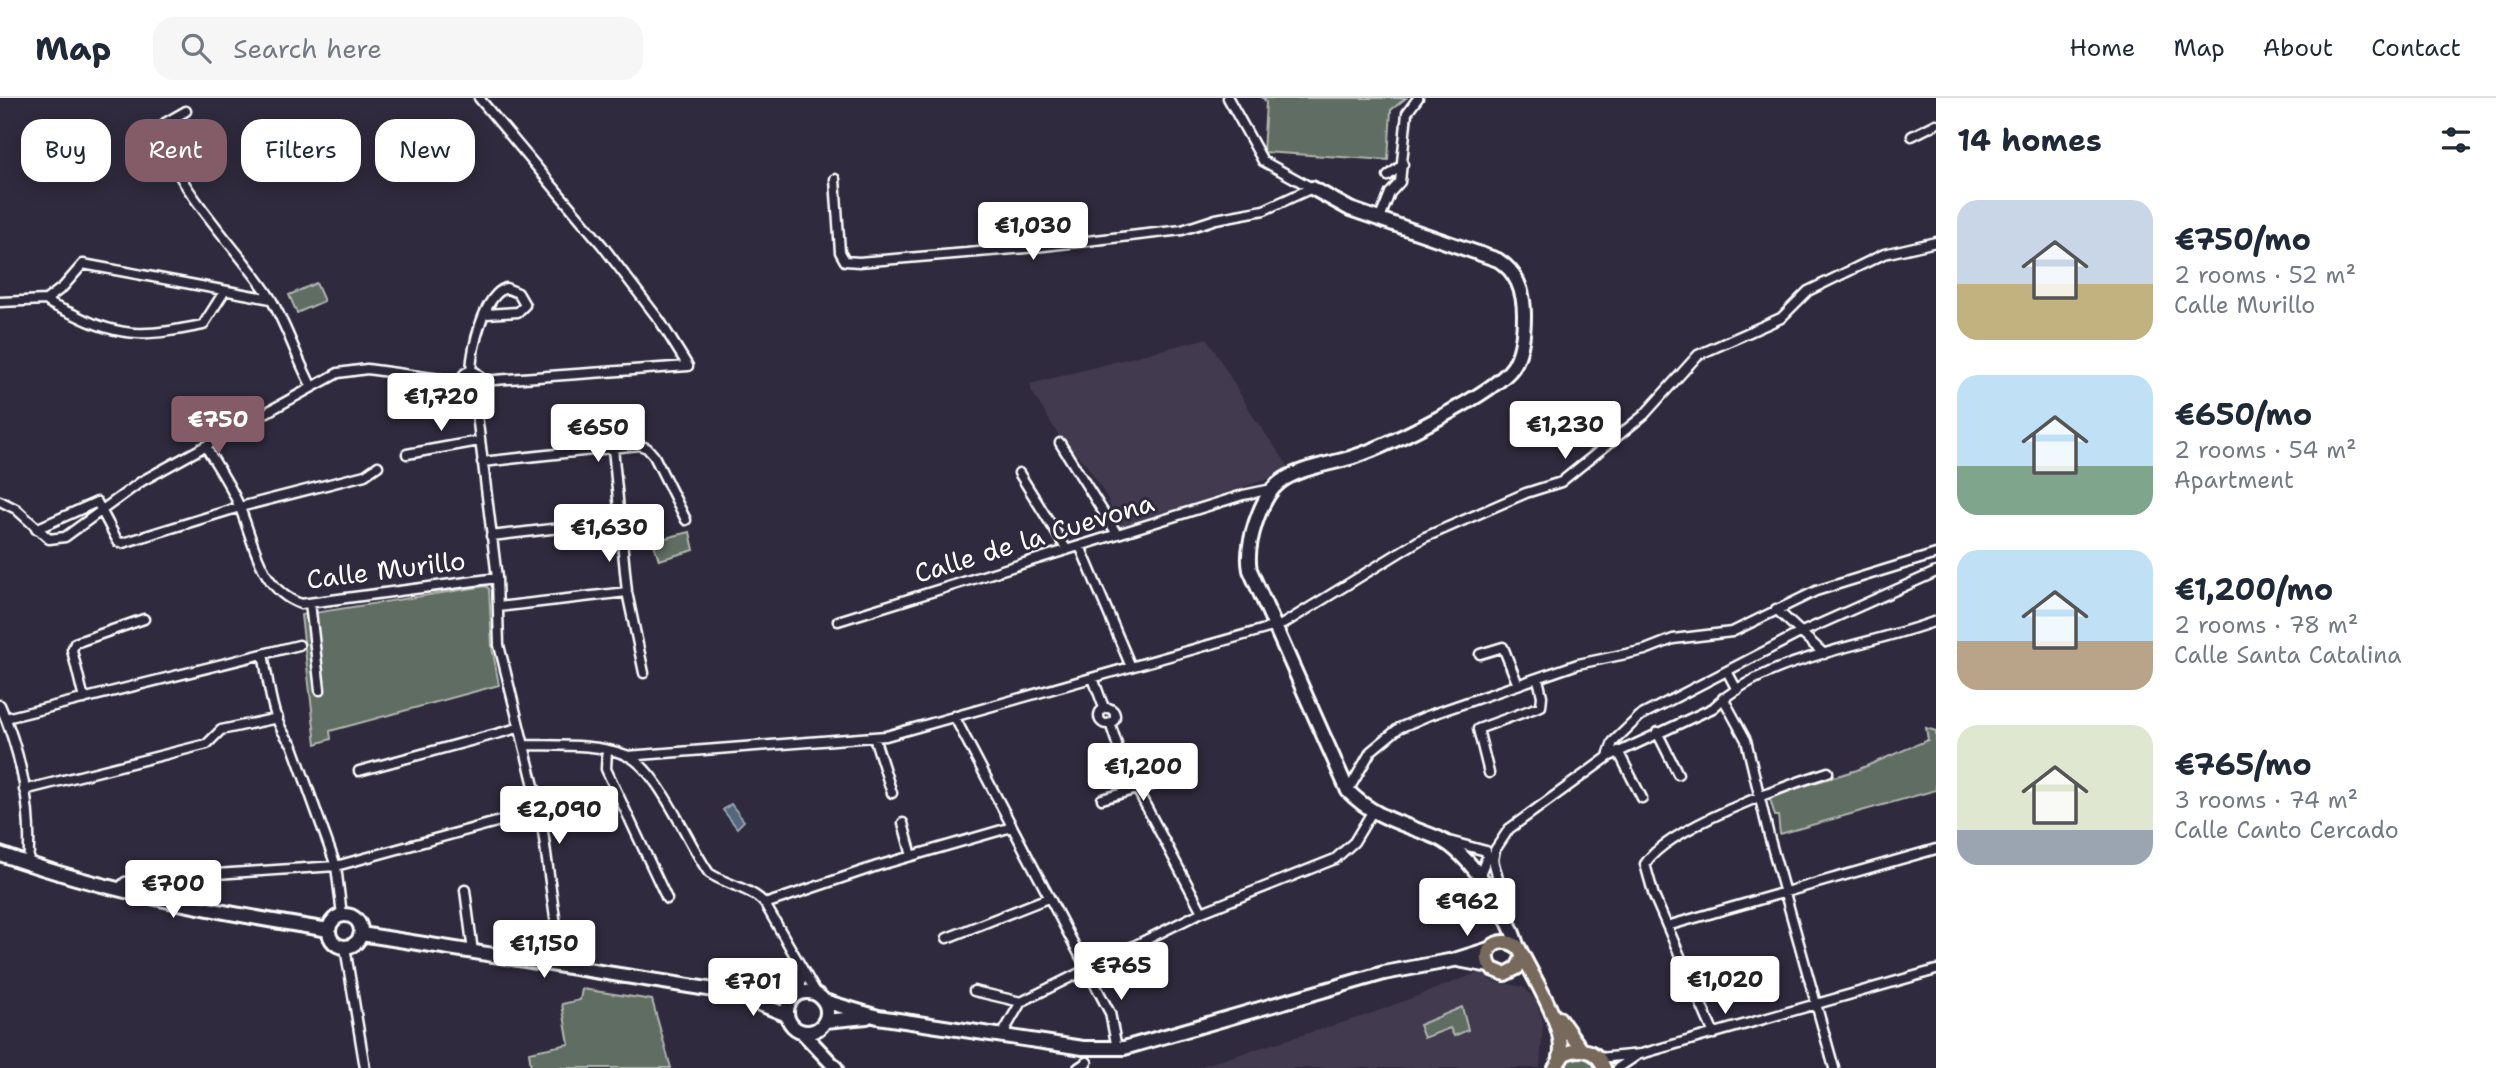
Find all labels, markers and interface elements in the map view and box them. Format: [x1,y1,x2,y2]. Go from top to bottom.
search box [153,17,643,80]
text: Map [35,26,111,71]
icon: search [177,29,215,67]
text: Search here [233,31,382,66]
text: Home [2069,32,2135,64]
text: Map [2173,32,2225,64]
text: About [2263,32,2333,64]
text: Contact [2371,32,2461,64]
chip: Buy [21,119,111,182]
chip: Rent [125,119,227,182]
chip: Filters [241,119,361,182]
chip: New [375,119,475,182]
text: 14 homes [1957,120,2102,161]
icon: filters [2437,121,2475,159]
pin: €1,030 [976,202,1090,262]
text: €1,030 [994,210,1072,240]
text: €750/mo [2174,219,2311,260]
icon: home [2013,228,2097,312]
text: 2 rooms · 52 m² [2174,260,2356,290]
text: Calle Murillo [2174,290,2315,320]
pin: €1,720 [384,374,498,433]
text: €1,720 [403,381,479,411]
text: €650/mo [2174,394,2312,435]
pin: €750 [177,396,259,456]
pin: €1,230 [1508,402,1622,461]
icon: home [2013,403,2097,487]
text: €750 [187,404,249,434]
pin: €650 [557,404,639,464]
text: €1,230 [1526,409,1604,439]
text: €650 [567,412,629,442]
text: 2 rooms · 54 m² [2174,435,2357,465]
text: Apartment [2174,465,2294,495]
street label: Calle de la Cuevona [910,484,1158,591]
pin: €1,630 [552,504,666,564]
text: €1,630 [570,512,648,542]
street label: Calle Murillo [305,542,467,597]
text: €1,200/mo [2174,569,2333,610]
icon: home [2013,578,2097,662]
text: 2 rooms · 78 m² [2174,610,2358,640]
text: Calle Santa Catalina [2174,640,2402,670]
pin: €1,200 [1086,744,1200,803]
text: €765/mo [2174,744,2312,785]
text: €1,200 [1104,751,1182,781]
icon: home [2013,753,2097,837]
text: 3 rooms · 74 m² [2174,785,2358,815]
pin: €2,090 [502,786,616,846]
text: €2,090 [516,794,602,824]
text: Calle Canto Cercado [2174,815,2399,845]
pin: €700 [132,860,214,920]
text: €700 [141,868,205,898]
pin: €962 [1426,878,1508,938]
text: €962 [1435,886,1499,916]
pin: €1,150 [487,920,601,980]
text: €1,150 [509,928,579,958]
pin: €765 [1080,942,1162,1002]
text: €765 [1090,950,1152,980]
pin: €1,020 [1668,956,1782,1016]
pin: €701 [712,958,794,1018]
text: €1,020 [1686,964,1764,994]
text: €701 [724,966,782,996]

